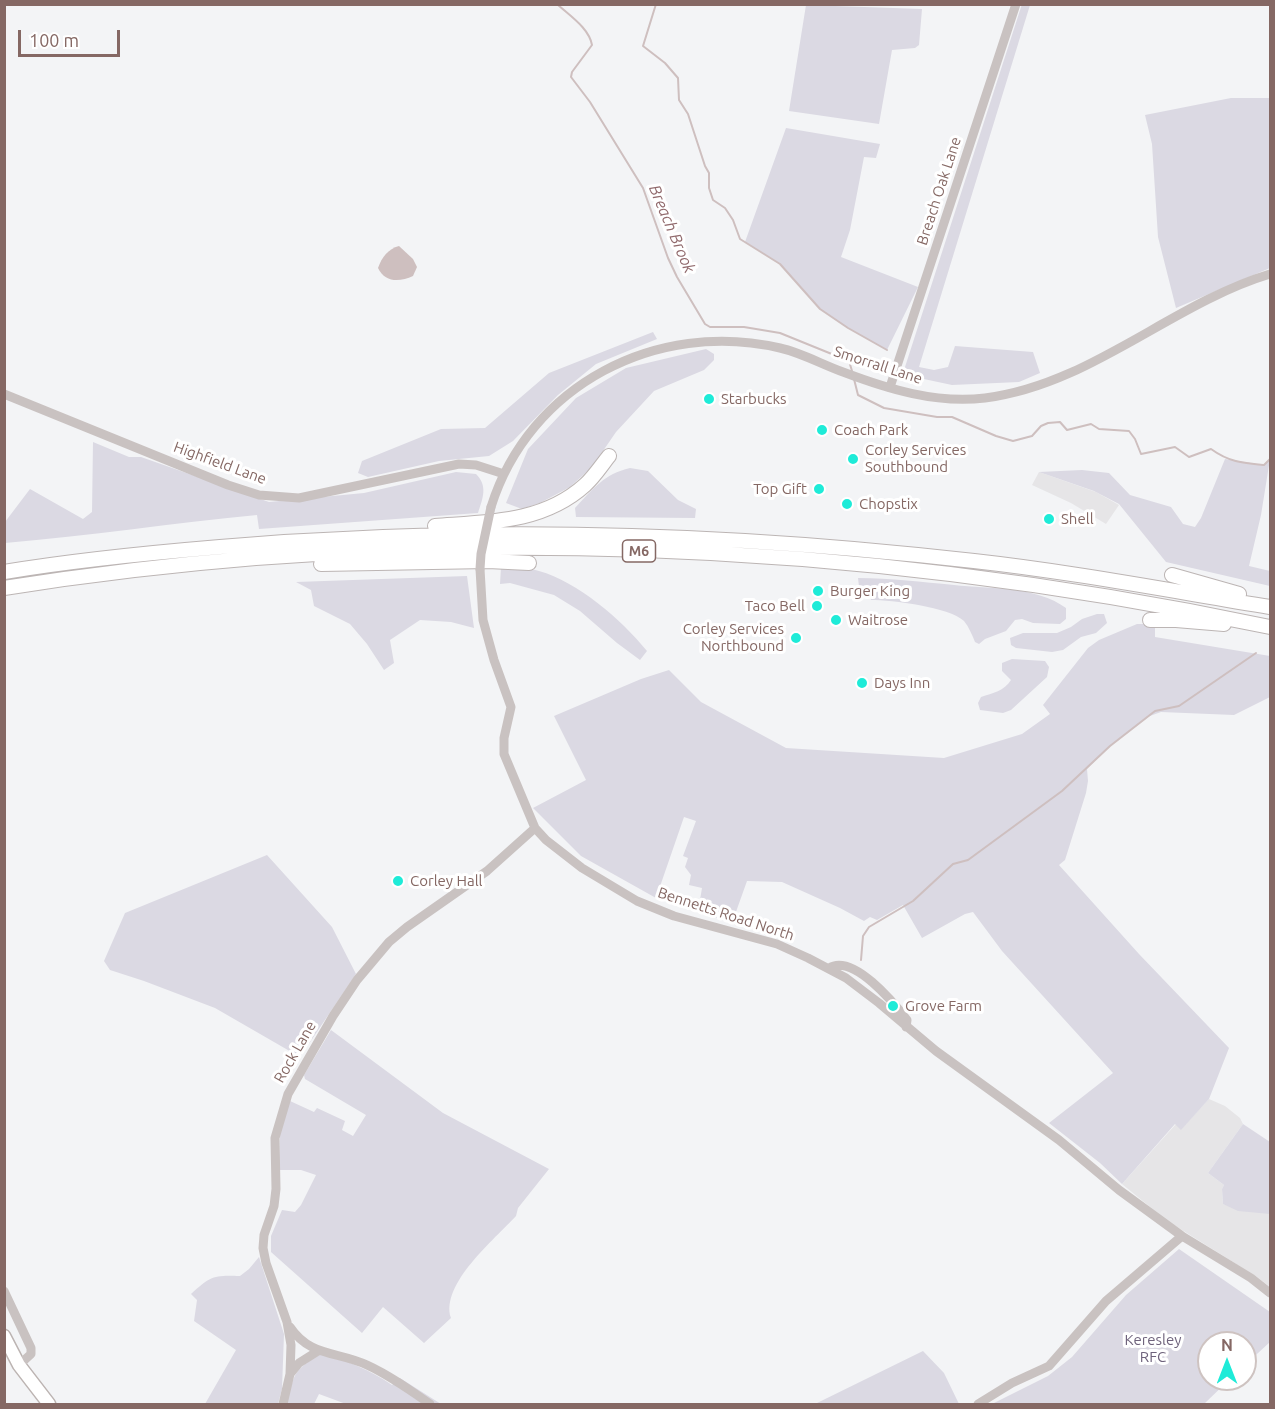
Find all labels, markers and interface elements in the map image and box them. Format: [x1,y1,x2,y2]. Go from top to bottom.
scale bar [21,18,123,56]
text: 100 m [29,30,79,50]
street label: Breach Oak Lane [913,135,965,247]
water label: Breach Brook [645,182,699,276]
street label: Smorrall Lane [831,342,925,388]
place label: Starbucks [721,390,787,408]
marker: Starbucks [702,392,716,406]
place label: Coach Park [834,421,908,439]
marker: Coach Park [815,423,829,437]
street label: Highfield Lane [171,438,269,488]
place label: Corley Services Southbound [865,441,966,476]
marker: Corley Services Southbound [846,452,860,466]
place label: Top Gift [753,480,807,498]
marker: Top Gift [812,482,826,496]
place label: Chopstix [859,495,918,513]
marker: Chopstix [840,497,854,511]
place label: Shell [1061,510,1094,528]
marker: Shell [1042,512,1056,526]
road number: M6 [622,540,656,562]
place label: Burger King [830,582,910,600]
marker: Burger King [811,584,825,598]
place label: Taco Bell [745,597,805,615]
marker: Taco Bell [810,599,824,613]
place label: Waitrose [848,611,908,629]
marker: Waitrose [829,613,843,627]
place label: Corley Services Northbound [683,620,784,655]
marker: Corley Services Northbound [789,631,803,645]
place label: Days Inn [874,674,930,692]
marker: Days Inn [855,676,869,690]
place label: Corley Hall [410,872,483,890]
marker: Corley Hall [391,874,405,888]
street label: Bennetts Road North [655,883,797,945]
place label: Grove Farm [905,997,982,1015]
marker: Grove Farm [886,999,900,1013]
street label: Rock Lane [270,1018,320,1086]
park label: Keresley RFC [1124,1331,1182,1366]
north arrow [1197,1331,1257,1391]
text: N [1221,1336,1233,1354]

